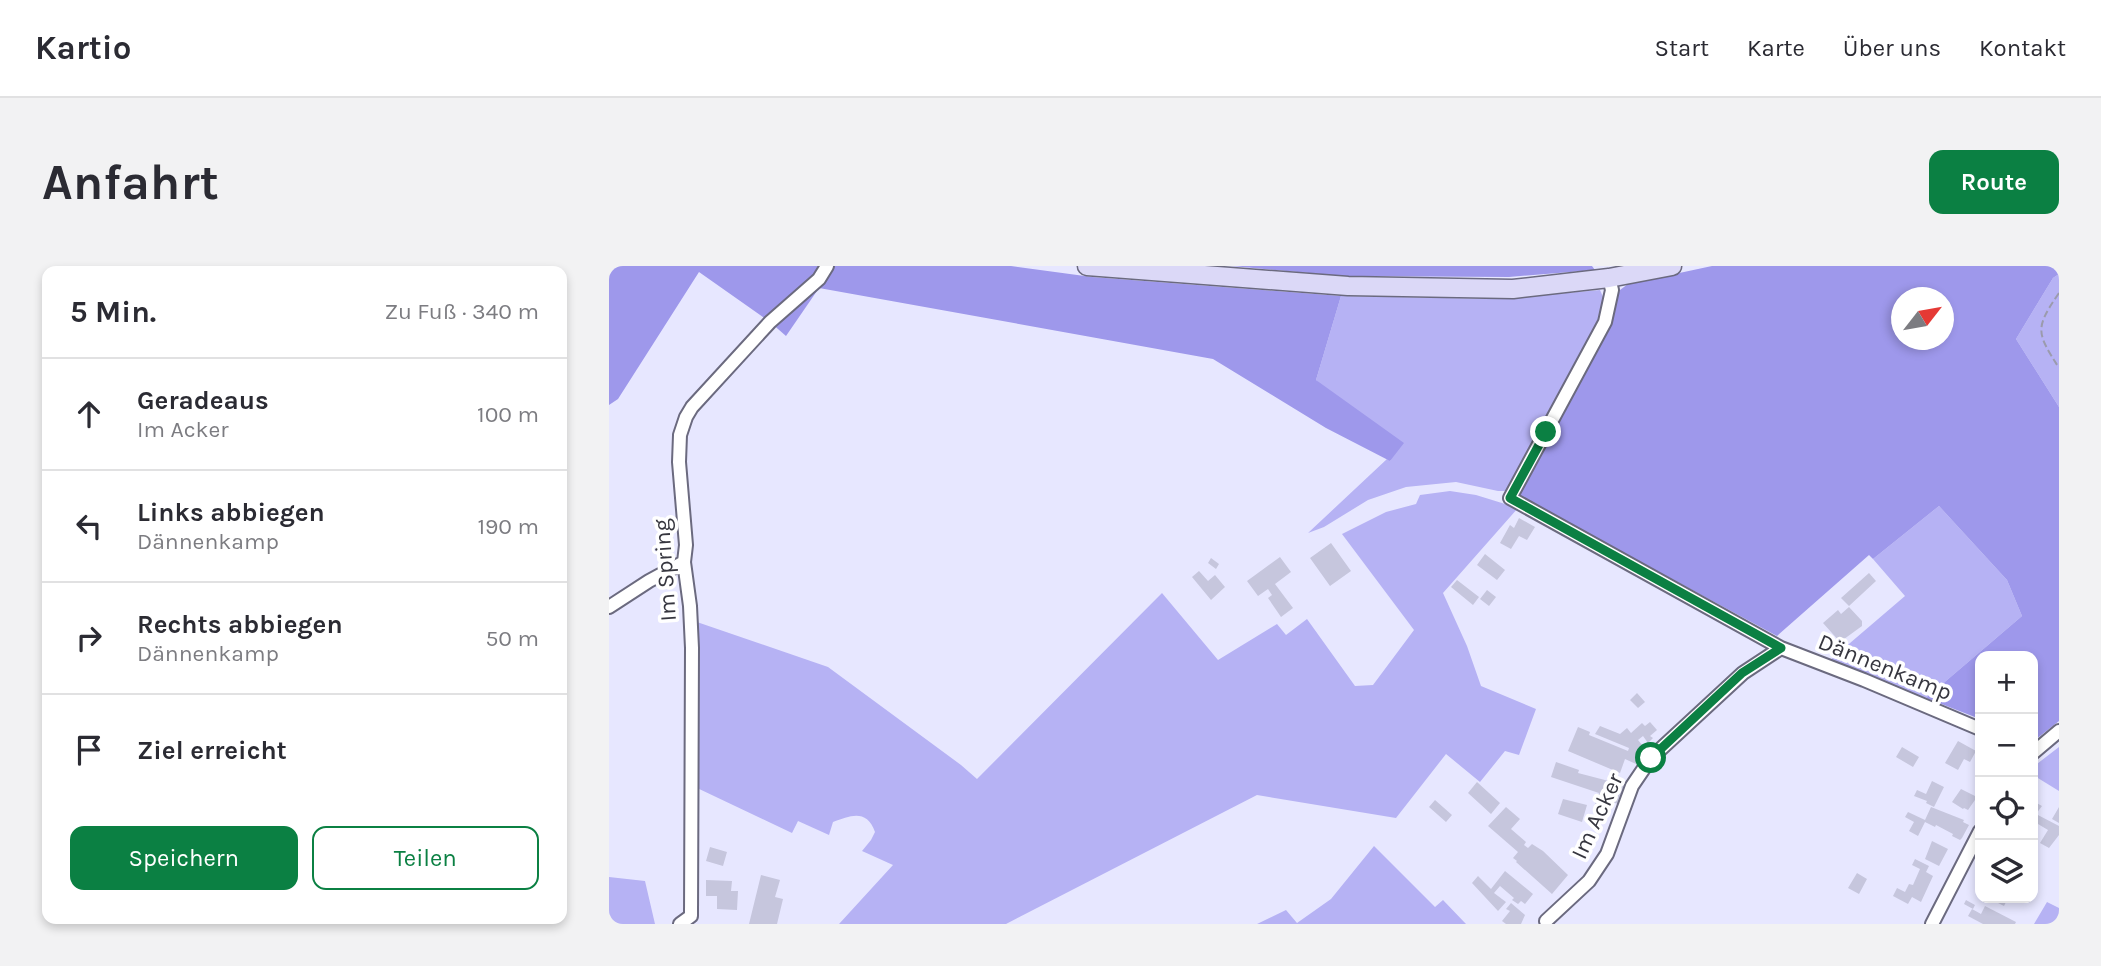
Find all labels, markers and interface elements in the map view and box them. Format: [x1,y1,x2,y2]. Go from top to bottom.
text: Kartio [35,29,131,67]
text: Start [1655,34,1709,62]
text: Karte [1747,34,1805,62]
text: Über uns [1843,34,1941,62]
text: Kontakt [1979,34,2066,62]
button: Route [1929,150,2059,214]
text: Anfahrt [42,154,219,211]
north arrow [1891,287,1954,350]
text: 5 Min. [70,294,156,330]
text: Zu Fuß · 340 m [384,298,539,325]
text: Geradeaus [137,385,269,416]
icon: ahead [70,395,108,433]
text: 100 m [477,401,539,428]
text: Im Acker [137,416,229,443]
route end [1530,416,1561,447]
text: Links abbiegen [137,497,325,528]
icon: left [70,507,108,545]
text: 190 m [477,513,539,540]
street label: Im Spring [648,518,682,622]
text: Dännenkamp [137,528,279,555]
text: Rechts abbiegen [137,609,343,640]
icon: right [70,619,108,657]
text: 50 m [485,625,539,652]
street label: Dännenkamp [1814,628,1956,706]
text: Dännenkamp [137,640,279,667]
map controls [1975,651,2038,903]
button: + [1975,651,2038,714]
button: − [1975,714,2038,777]
icon: arrive [70,731,108,769]
text: Ziel erreicht [137,735,287,766]
route start [1635,742,1666,773]
street label: Im Acker [1565,768,1629,863]
button: locate [1975,777,2038,840]
button: Speichern [70,826,298,890]
button: Teilen [312,826,539,890]
button: layers [1975,840,2038,903]

